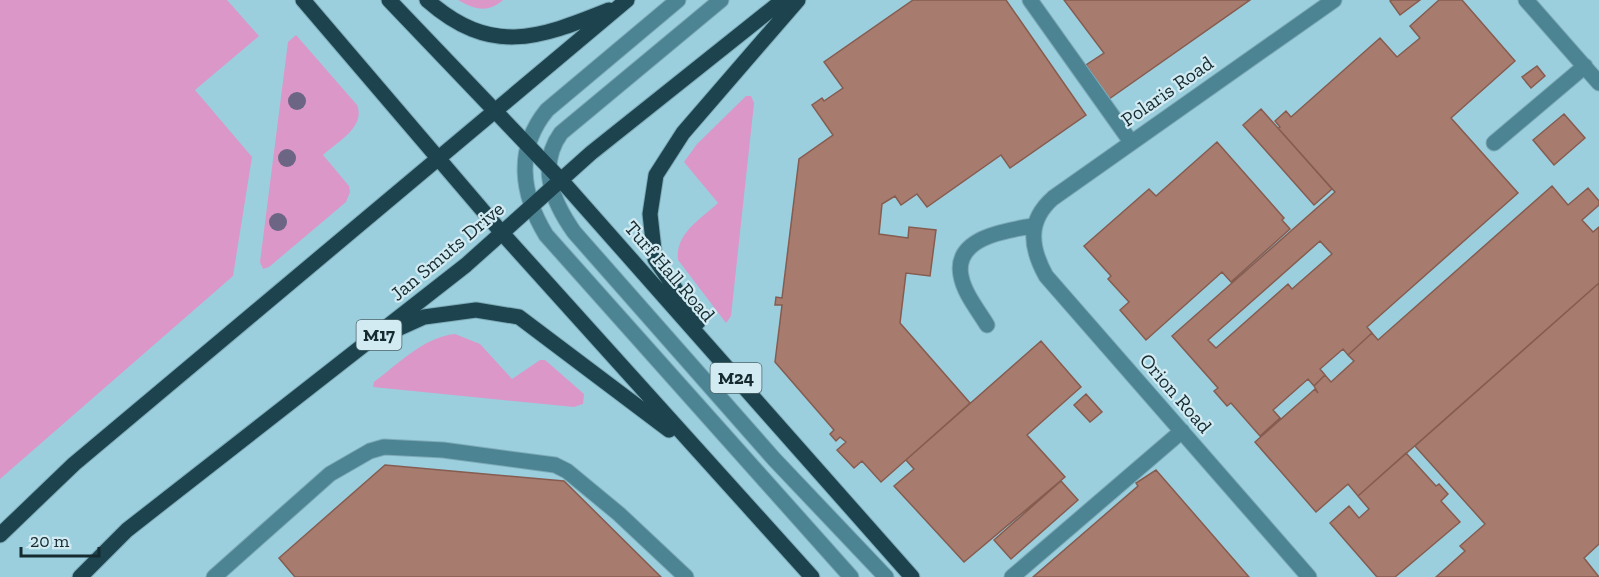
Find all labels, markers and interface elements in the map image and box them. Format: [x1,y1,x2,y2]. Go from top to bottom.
street label: Polaris Road [1116,51,1218,131]
street label: Jan Smuts Drive [385,196,509,306]
street label: Turf Hall Road [620,216,720,326]
road number: M17 [356,320,401,350]
street label: Orion Road [1135,348,1217,438]
road number: M24 [710,363,762,393]
scale bar [21,520,99,558]
text: 20 m [30,530,70,552]

